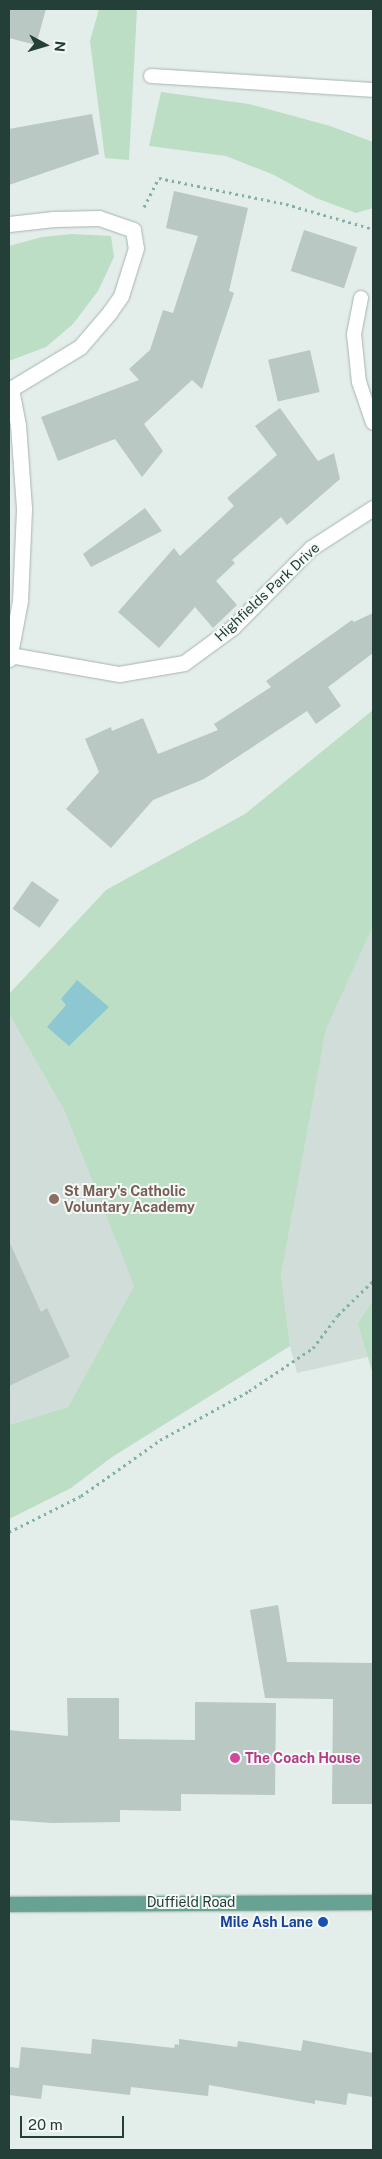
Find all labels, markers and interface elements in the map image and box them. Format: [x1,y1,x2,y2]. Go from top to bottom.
north arrow [20,20,70,70]
text: N [51,40,68,53]
street label: Highfields Park Drive [211,539,323,645]
place label: St Mary's Catholic Voluntary Academy [64,1183,195,1216]
marker: St Mary's Catholic Voluntary Academy [48,1193,60,1205]
place label: The Coach House [245,1750,361,1766]
marker: The Coach House [229,1752,241,1764]
street label: Duffield Road [147,1894,235,1910]
place label: Mile Ash Lane [220,1914,313,1930]
marker: Mile Ash Lane [317,1916,329,1928]
scale bar [22,2106,126,2138]
text: 20 m [28,2116,63,2133]

